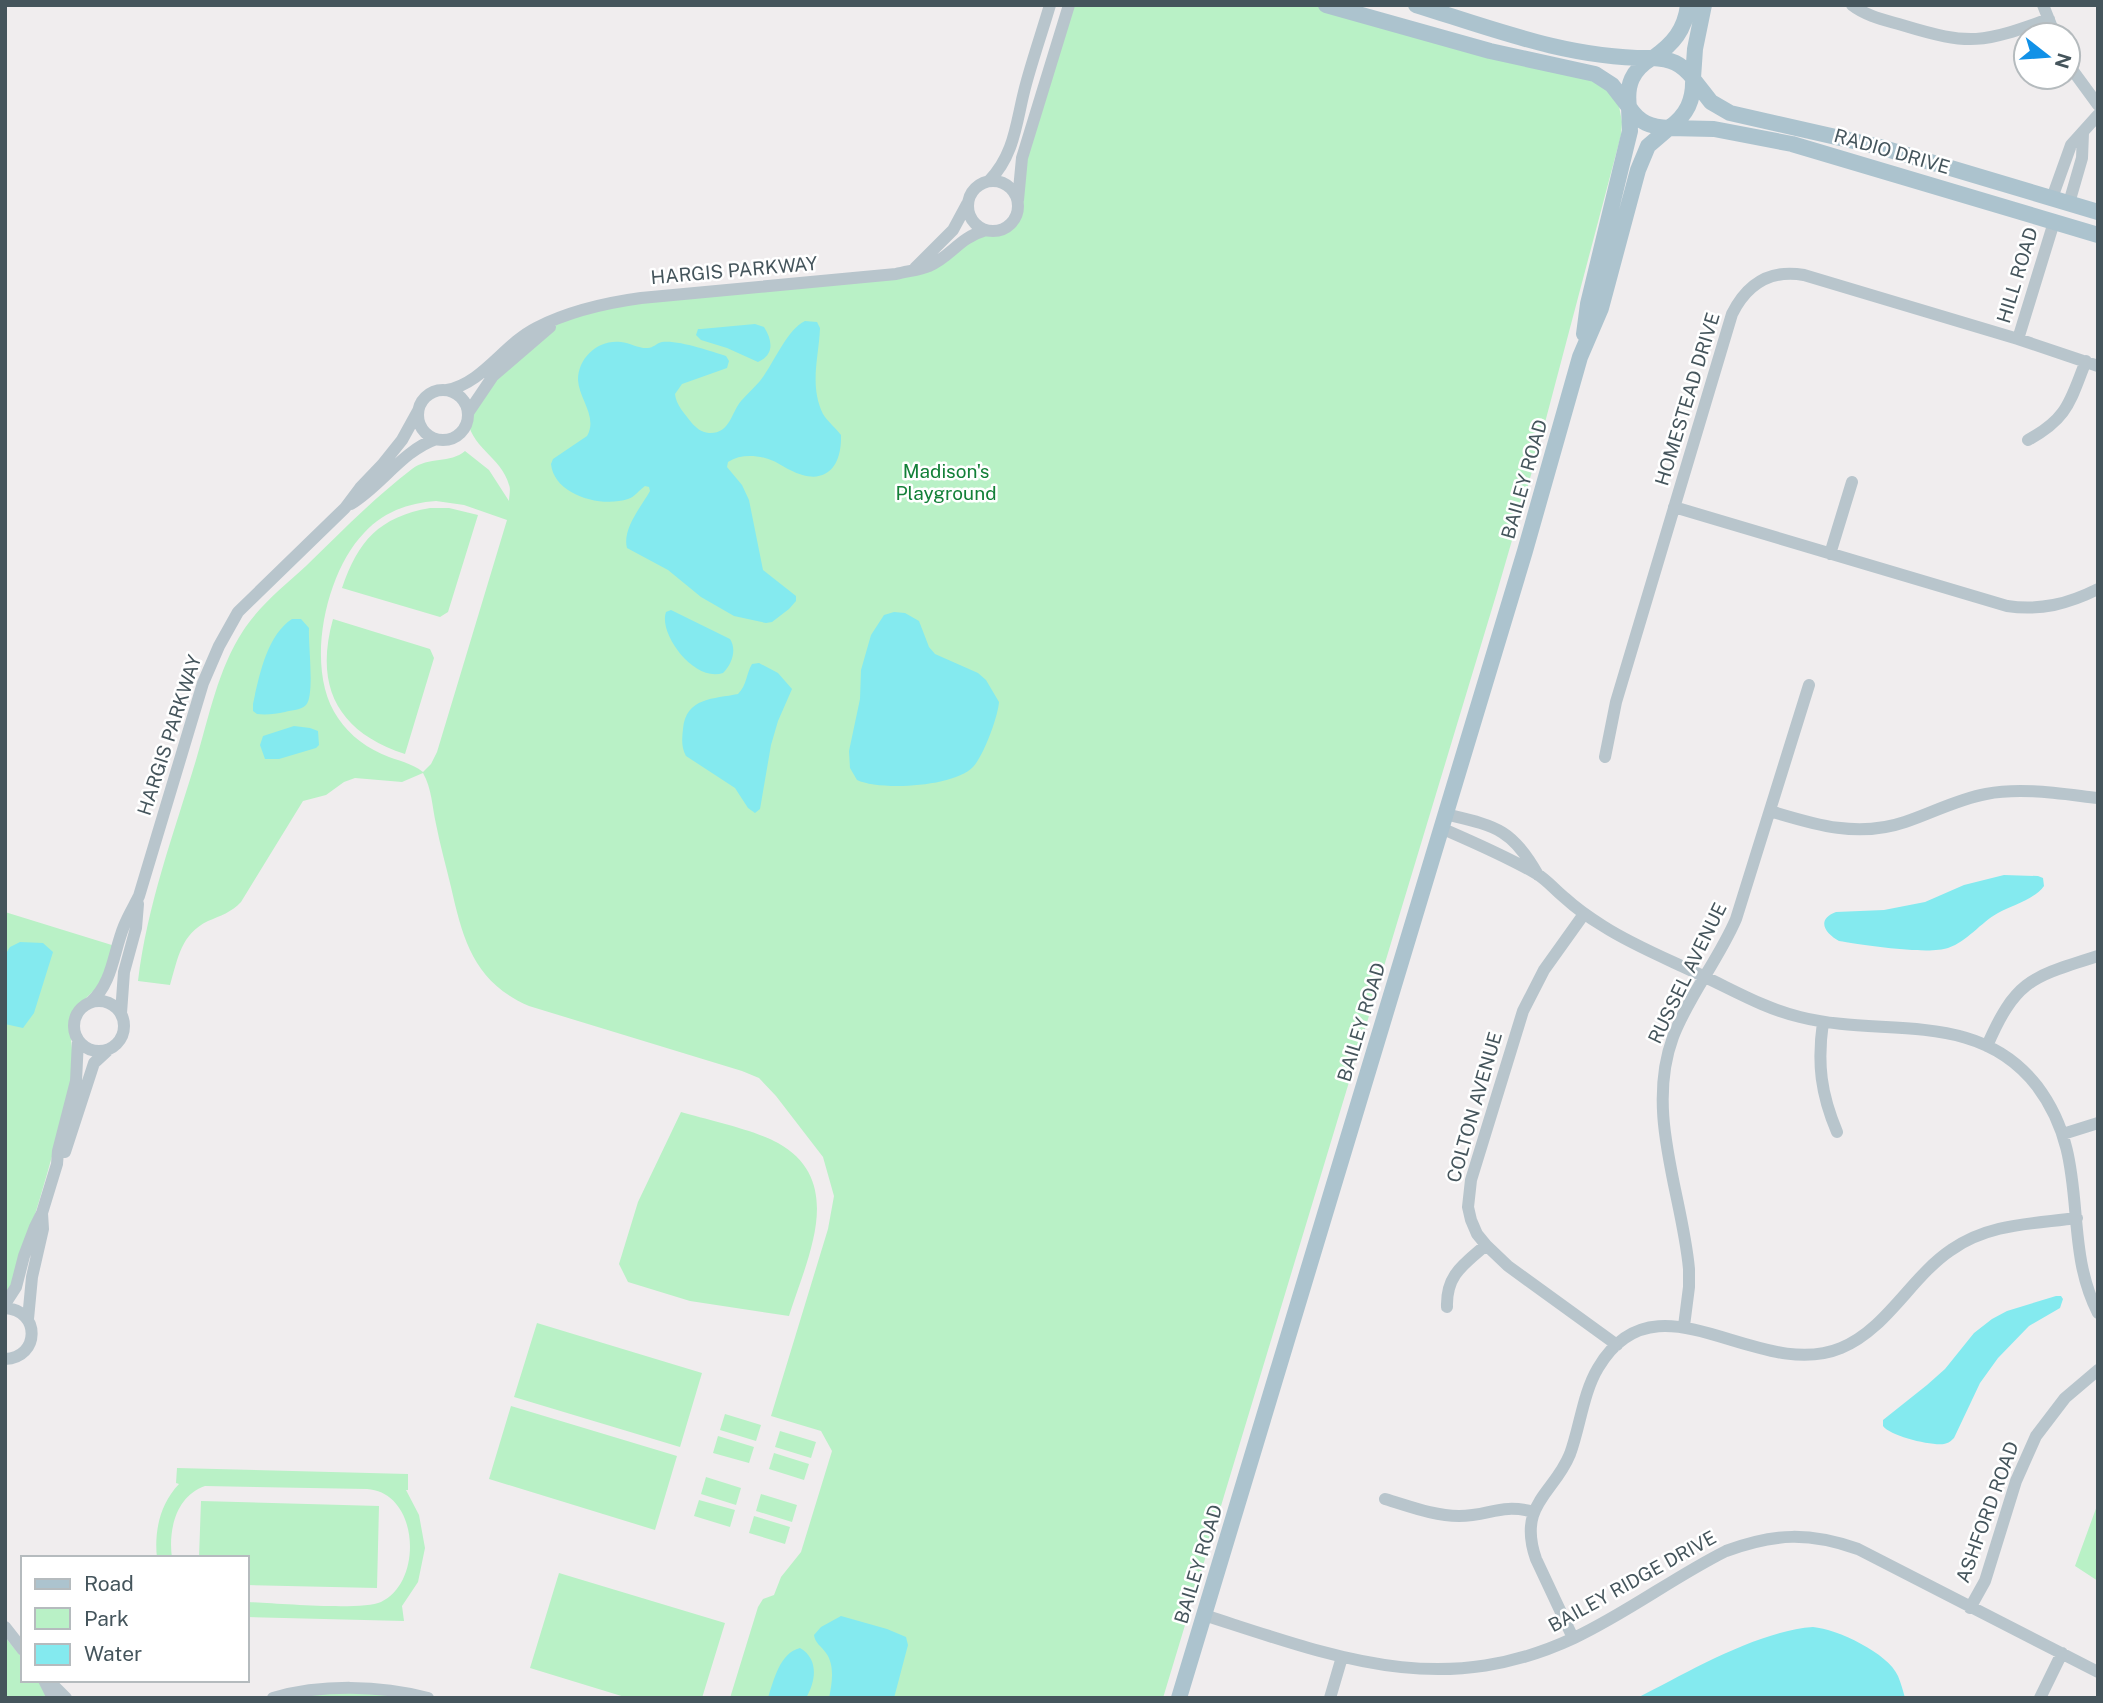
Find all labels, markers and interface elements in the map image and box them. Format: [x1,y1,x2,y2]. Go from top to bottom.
north arrow [2012,21,2082,91]
text: N [2051,51,2076,71]
street label: RADIO DRIVE [1832,124,1952,178]
street label: HILL ROAD [1992,224,2042,326]
street label: HARGIS PARKWAY [650,252,819,288]
street label: HOMESTEAD DRIVE [1650,310,1724,488]
street label: BAILEY ROAD [1496,417,1552,541]
park label: Madison's Playground [895,460,997,504]
street label: HARGIS PARKWAY [133,652,205,818]
street label: RUSSEL AVENUE [1643,899,1731,1047]
street label: BAILEY ROAD [1332,960,1390,1084]
street label: COLTON AVENUE [1442,1029,1506,1185]
street label: ASHFORD ROAD [1951,1438,2023,1586]
street label: BAILEY ROAD [1169,1502,1227,1626]
street label: BAILEY RIDGE DRIVE [1544,1526,1720,1636]
legend [21,1556,248,1682]
text: Road [84,1571,134,1596]
text: Park [84,1606,129,1631]
text: Water [84,1641,142,1666]

